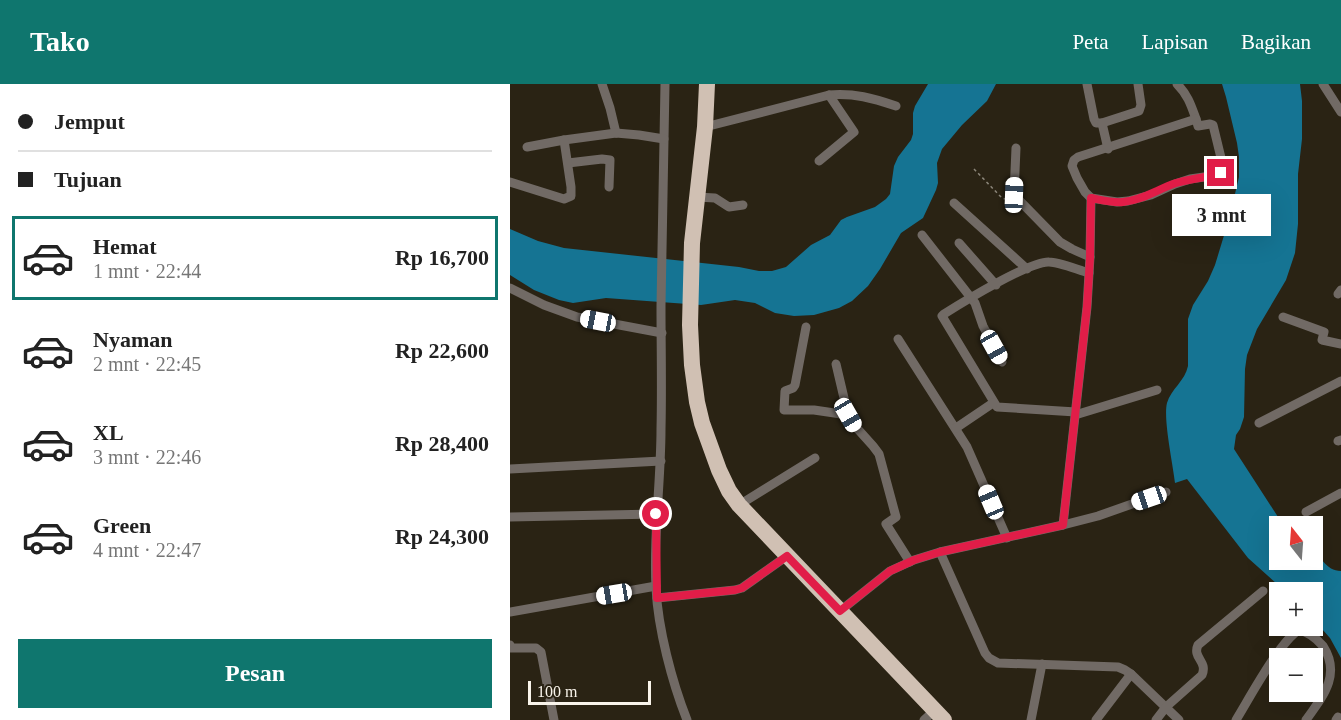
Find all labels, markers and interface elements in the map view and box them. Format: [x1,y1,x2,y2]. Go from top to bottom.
text: Tako [30,26,90,57]
text: Peta [1072,30,1109,54]
text: Lapisan [1142,30,1208,54]
text: Bagikan [1241,30,1311,54]
text: Jemput [54,109,125,134]
route end [1207,159,1234,186]
text: Tujuan [54,167,122,192]
car [1004,177,1024,213]
callout: 3 mnt [1172,194,1270,236]
text: 3 mnt [1197,204,1246,226]
icon: car [21,231,75,285]
text: Hemat [93,234,157,259]
text: Rp 16,700 [395,245,489,270]
text: 1 mnt · 22:44 [93,260,201,282]
car [579,309,617,333]
icon: car [21,324,75,378]
text: Nyaman [93,327,172,352]
car [977,327,1011,367]
text: Rp 22,600 [395,338,489,363]
text: 2 mnt · 22:45 [93,353,201,375]
car [831,395,865,435]
icon: car [21,417,75,471]
text: XL [93,420,124,445]
text: Rp 28,400 [395,431,489,456]
text: 3 mnt · 22:46 [93,446,201,468]
car [976,482,1006,522]
car [1129,484,1169,512]
route start [642,500,669,527]
icon: car [21,510,75,564]
text: Green [93,513,151,538]
north arrow [1269,516,1323,570]
map controls [1269,516,1323,702]
text: Rp 24,300 [395,524,489,549]
text: 4 mnt · 22:47 [93,539,201,561]
car [595,582,633,606]
button: + [1269,582,1323,636]
button: Pesan [18,639,492,708]
button: − [1269,648,1323,702]
scale bar [528,678,651,706]
text: 100 m [537,683,577,700]

